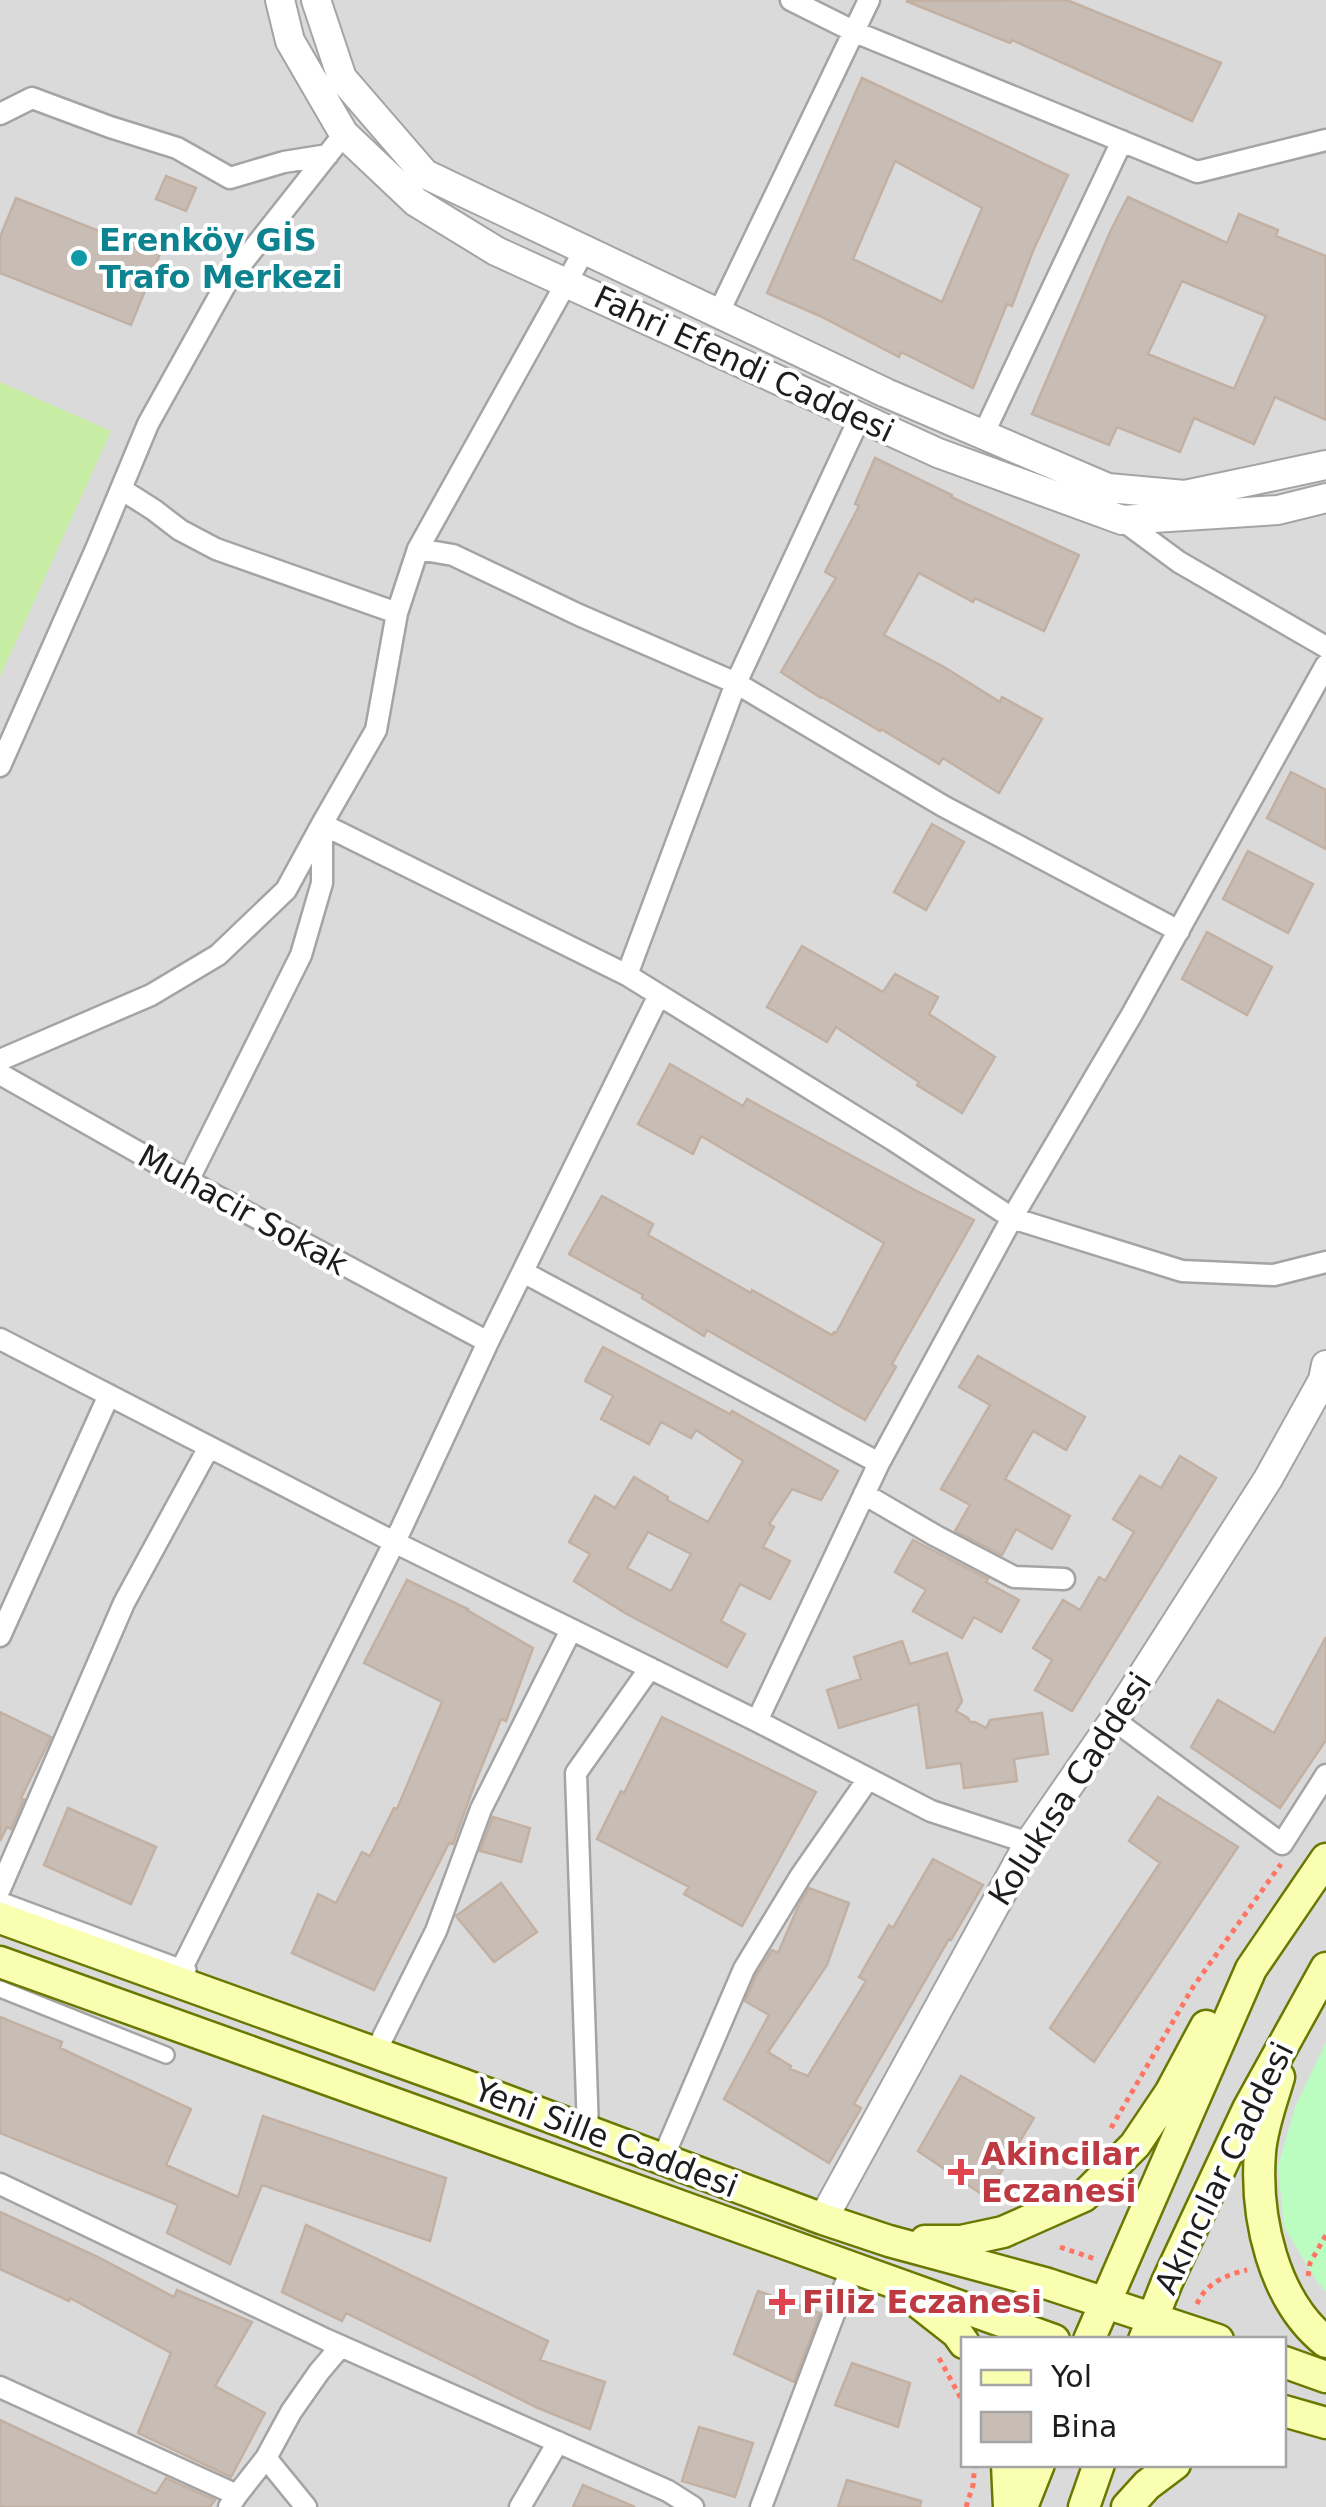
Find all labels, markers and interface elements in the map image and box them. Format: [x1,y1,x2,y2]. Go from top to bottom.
place label: Erenköy GİS Trafo Merkezi [99,221,343,296]
marker: Erenköy GİS Trafo Merkezi [68,247,90,269]
street label: Fahri Efendi Caddesi [588,278,900,450]
street label: Muhacir Sokak [132,1137,355,1283]
street label: Kolukısa Caddesi [981,1665,1159,1913]
street label: Akıncılar Caddesi [1146,2036,1302,2300]
street label: Yeni Sille Caddesi [468,2070,743,2206]
place label: Akincilar Eczanesi [981,2135,1139,2210]
marker: Akincilar Eczanesi [950,2161,972,2183]
place label: Filiz Eczanesi [802,2283,1042,2321]
marker: Filiz Eczanesi [771,2291,793,2313]
legend [961,2337,1286,2467]
text: Yol [1050,2359,1092,2394]
text: Bina [1051,2409,1117,2444]

